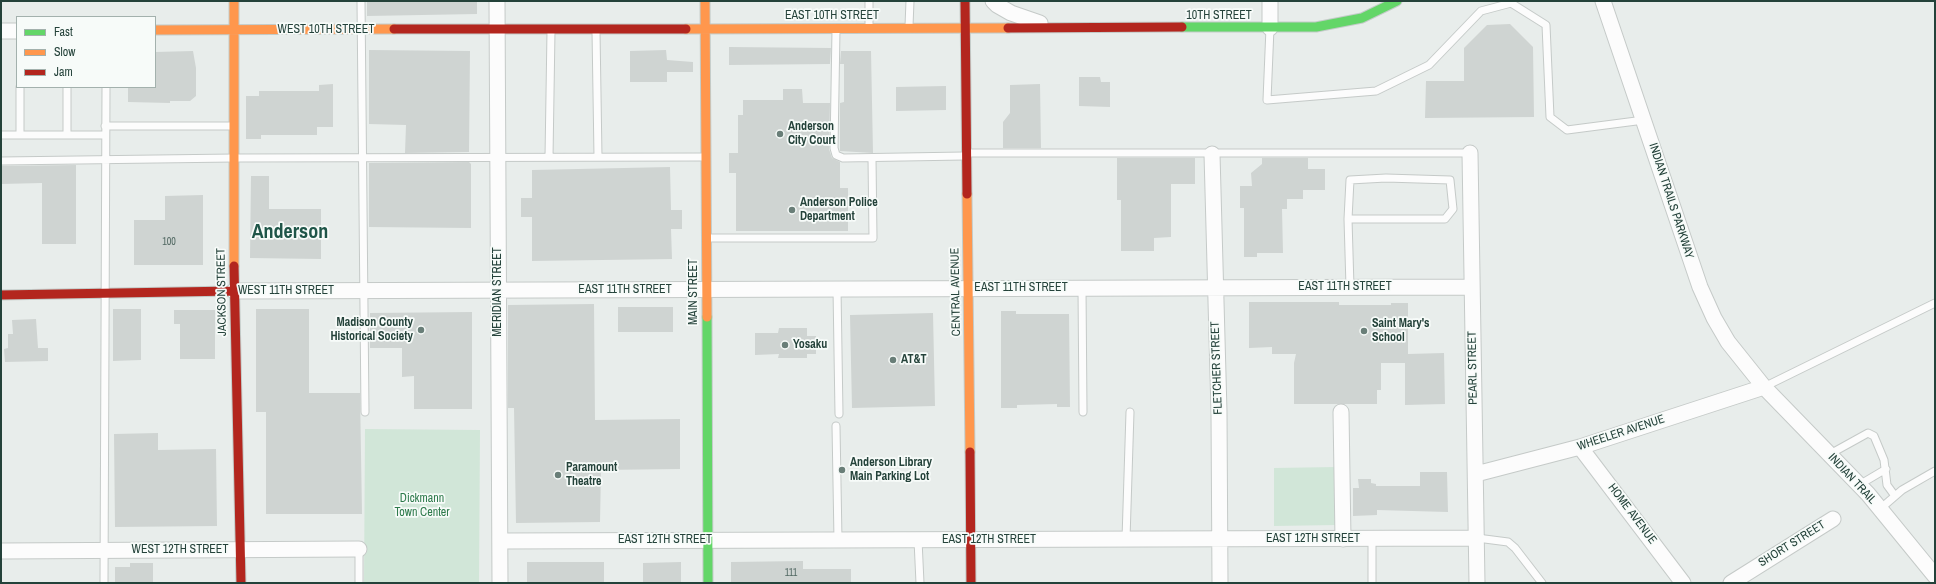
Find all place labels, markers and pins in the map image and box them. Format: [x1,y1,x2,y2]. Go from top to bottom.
place label: Anderson City Court [788,120,836,148]
marker: Anderson City Court [775,129,785,139]
place label: Anderson Police Department [800,196,878,224]
marker: Anderson Police Department [787,205,797,215]
place label: Madison County Historical Society [330,316,413,344]
place label: Saint Mary's School [1372,317,1430,345]
marker: Madison County Historical Society [416,325,426,335]
marker: Saint Mary's School [1359,326,1369,336]
place label: Yosaku [793,338,827,352]
marker: Yosaku [780,340,790,350]
place label: AT&T [901,353,927,367]
marker: AT&T [888,355,898,365]
place label: Anderson Library Main Parking Lot [850,456,932,484]
place label: Paramount Theatre [566,461,617,489]
marker: Anderson Library Main Parking Lot [837,465,847,475]
marker: Paramount Theatre [553,470,563,480]

